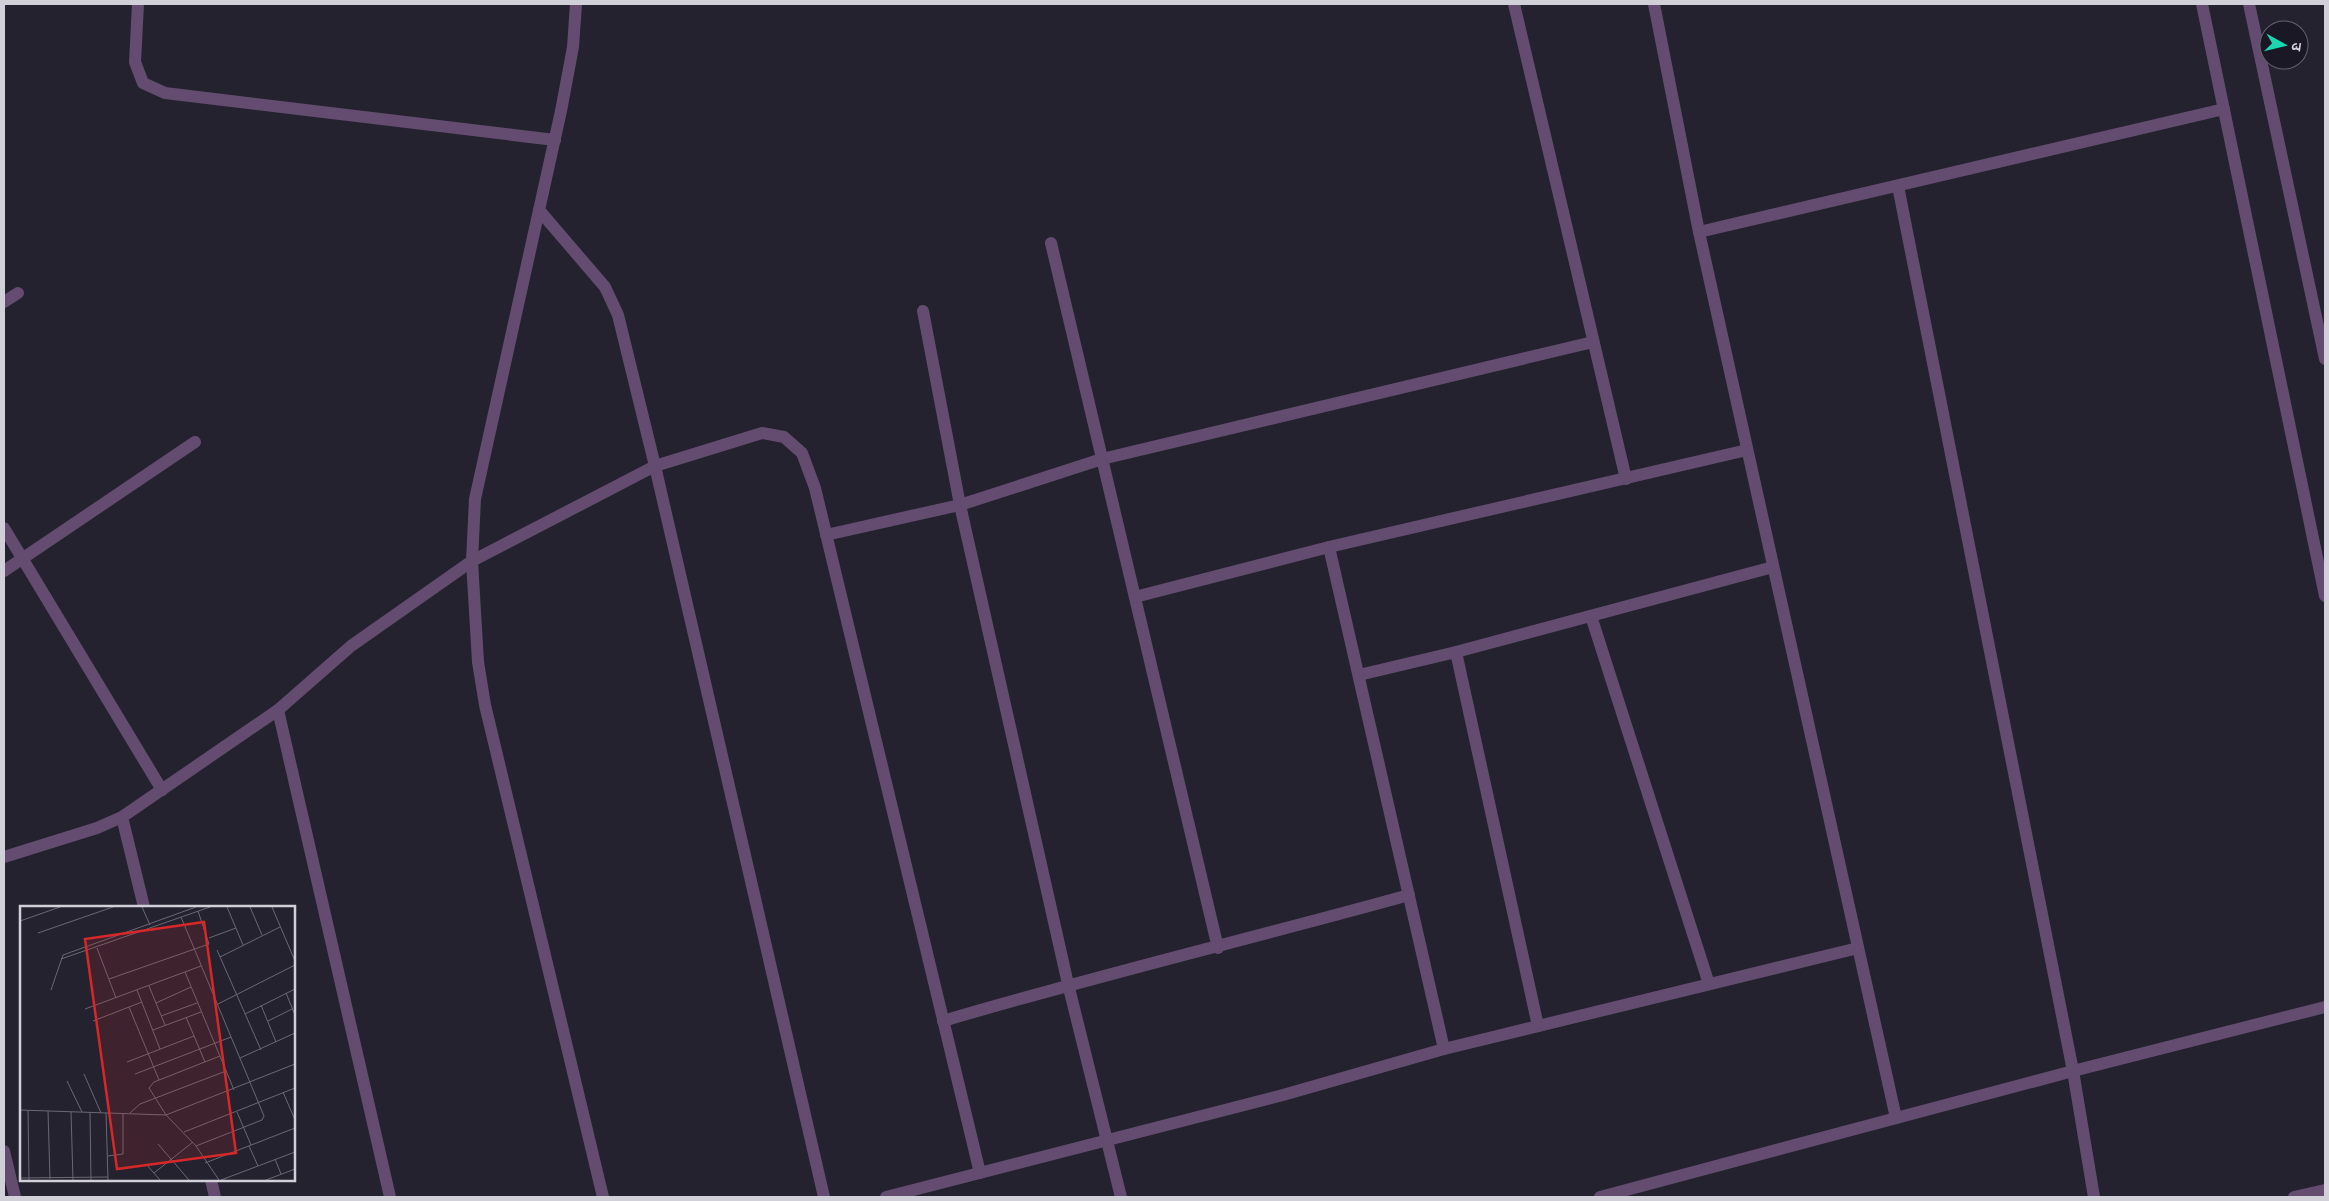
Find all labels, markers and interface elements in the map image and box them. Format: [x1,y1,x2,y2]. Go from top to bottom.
north arrow [2259,20,2309,70]
text: उ [2287,41,2306,53]
inset map [20,906,295,1181]

